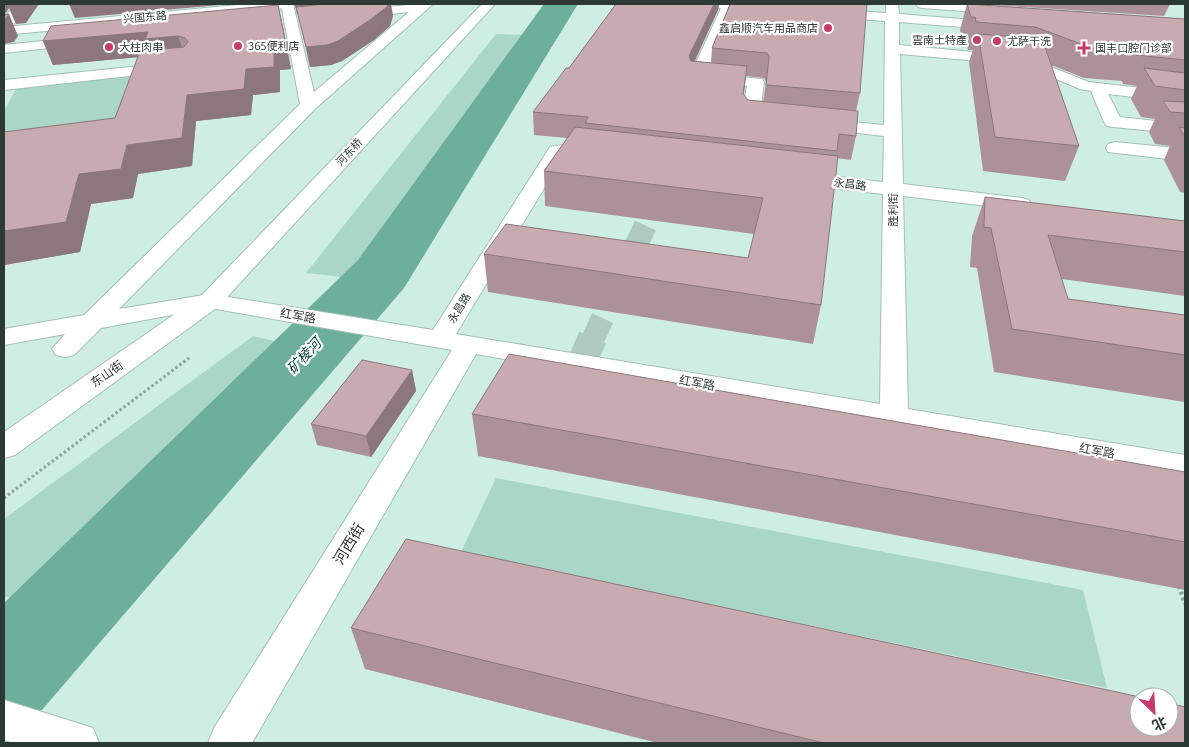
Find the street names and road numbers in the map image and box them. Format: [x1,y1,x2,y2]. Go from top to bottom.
street label: 兴国东路 [123,9,168,26]
street label: 河东桥 [333,136,365,169]
street label: 永昌路 [833,176,867,193]
street label: 胜利街 [887,194,900,227]
street label: 永昌路 [445,291,474,326]
street label: 红军路 [279,306,317,326]
street label: 东山街 [88,358,126,390]
street label: 红军路 [678,373,716,393]
street label: 红军路 [1078,441,1116,461]
street label: 河西街 [330,520,368,568]

